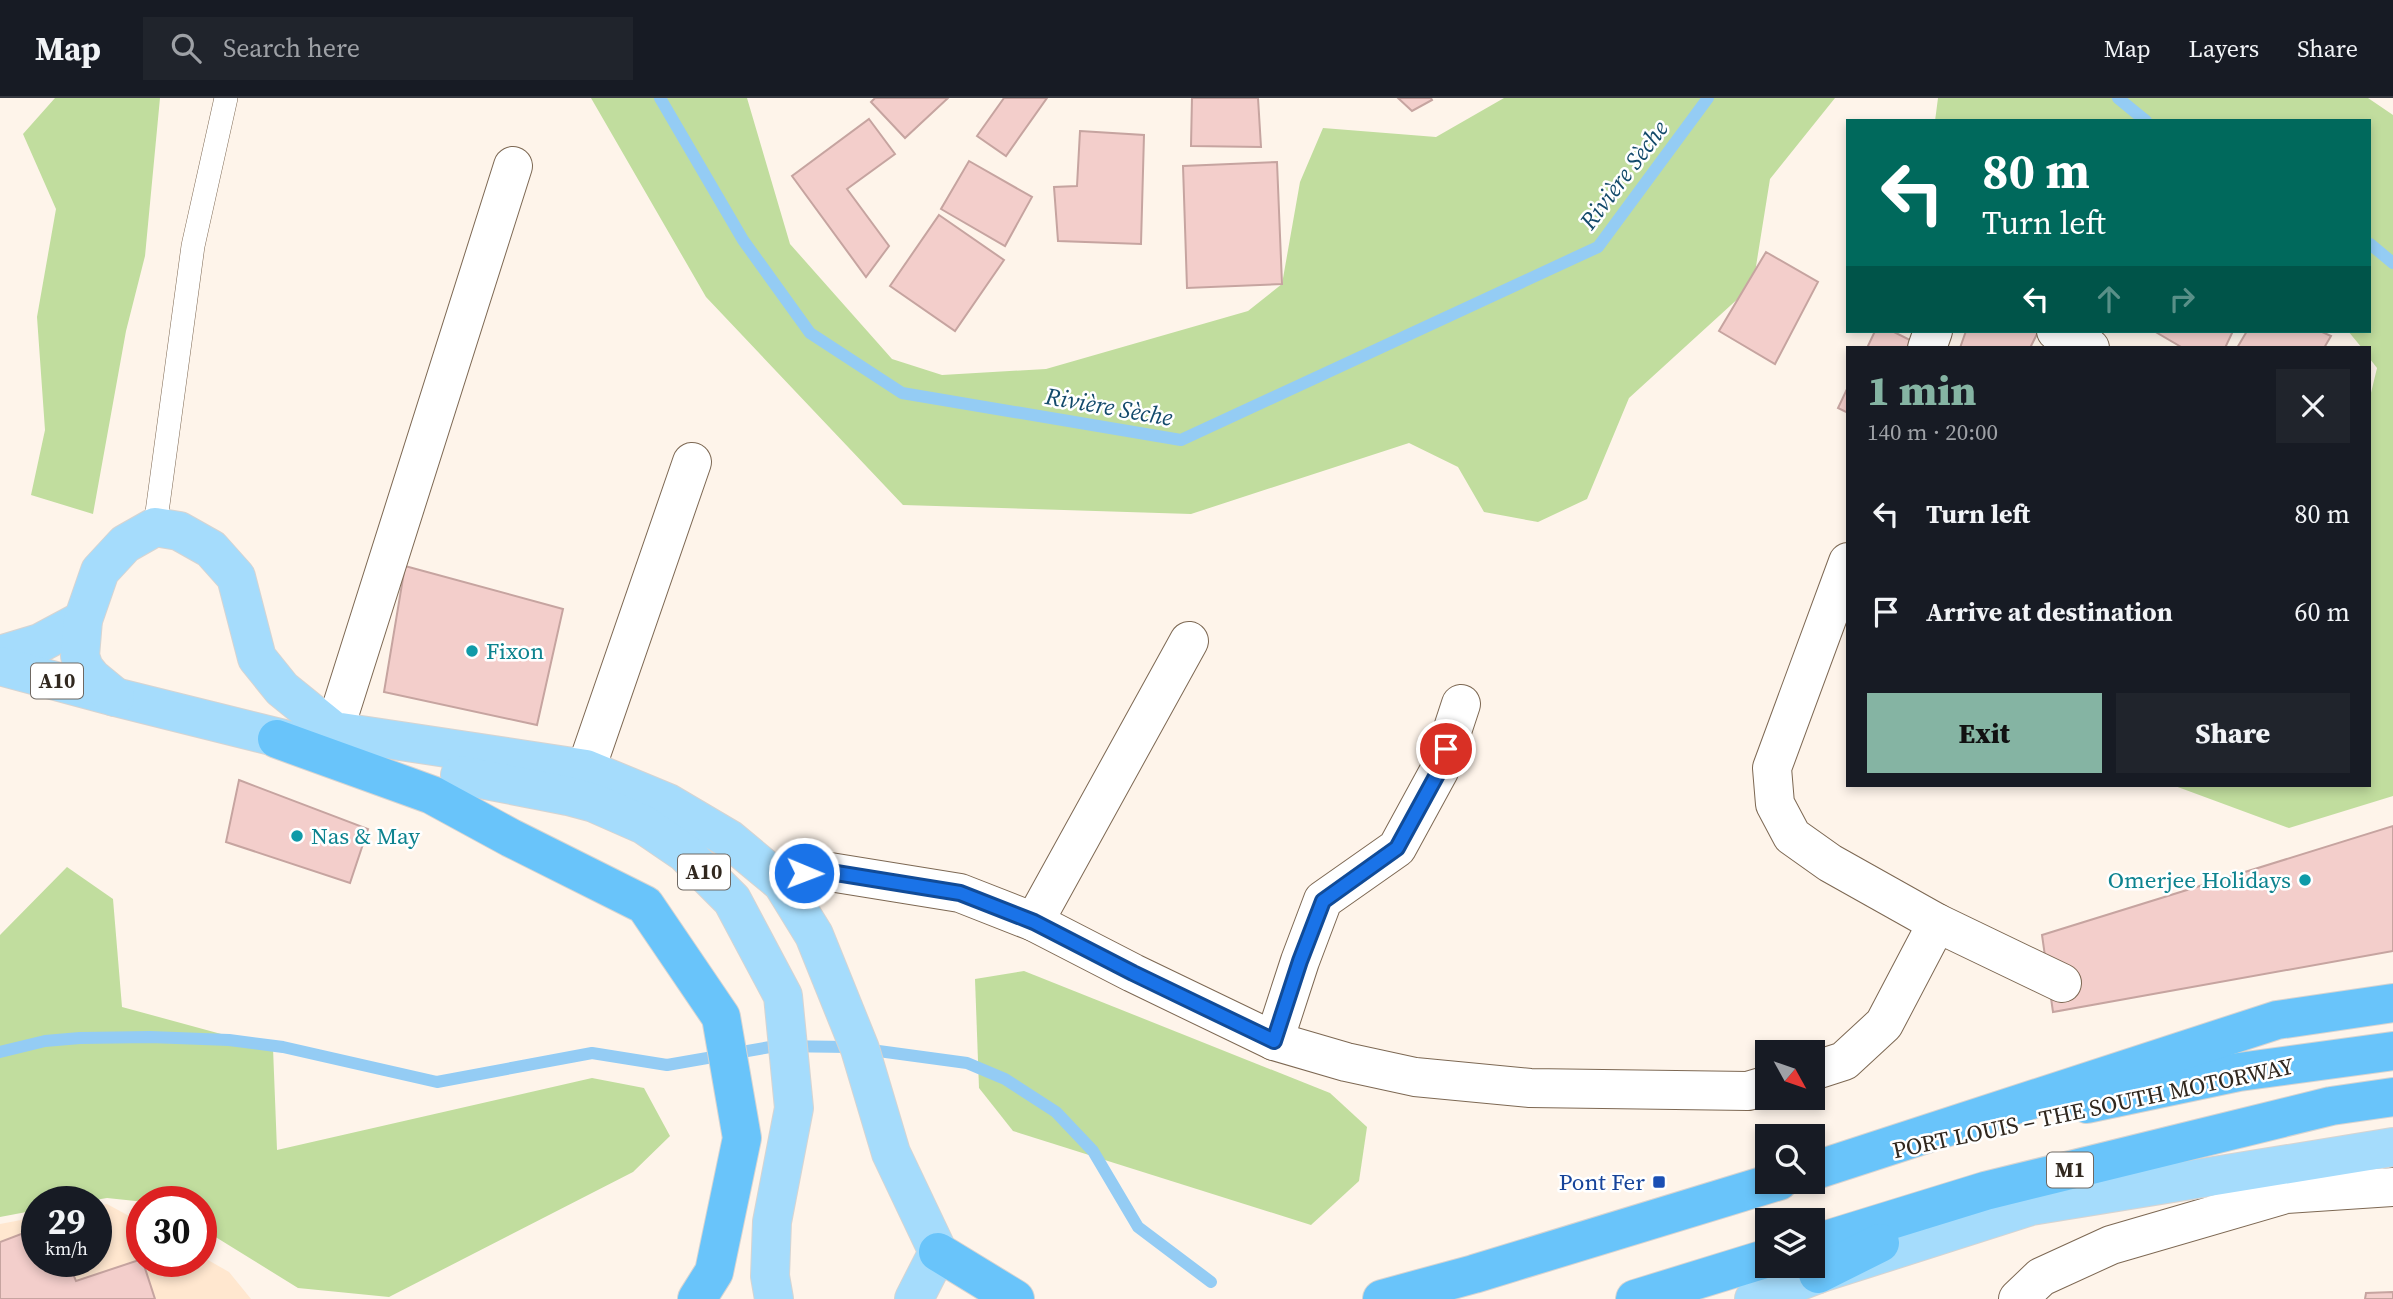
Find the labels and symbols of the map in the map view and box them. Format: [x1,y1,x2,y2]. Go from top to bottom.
water label: Rivière Sèche [1571,113,1676,237]
water label: Rivière Sèche [1042,379,1176,434]
place label: Fixon [486,635,544,667]
marker: Fixon [464,643,480,659]
road number: A10 [31,664,83,698]
pin [1416,719,1476,779]
place label: Nas & May [311,820,420,852]
marker: Nas & May [289,828,305,844]
position arrow [767,836,841,910]
road number: A10 [678,854,730,890]
place label: Omerjee Holidays [2108,864,2291,896]
marker: Omerjee Holidays [2297,872,2313,888]
north arrow [1755,1040,1825,1110]
street label: PORT LOUIS – THE SOUTH MOTORWAY [1889,1050,2297,1166]
road number: M1 [2047,1152,2093,1188]
place label: Pont Fer [1559,1166,1645,1198]
marker: Pont Fer [1651,1174,1667,1190]
speed limit sign: 30 [126,1186,217,1277]

